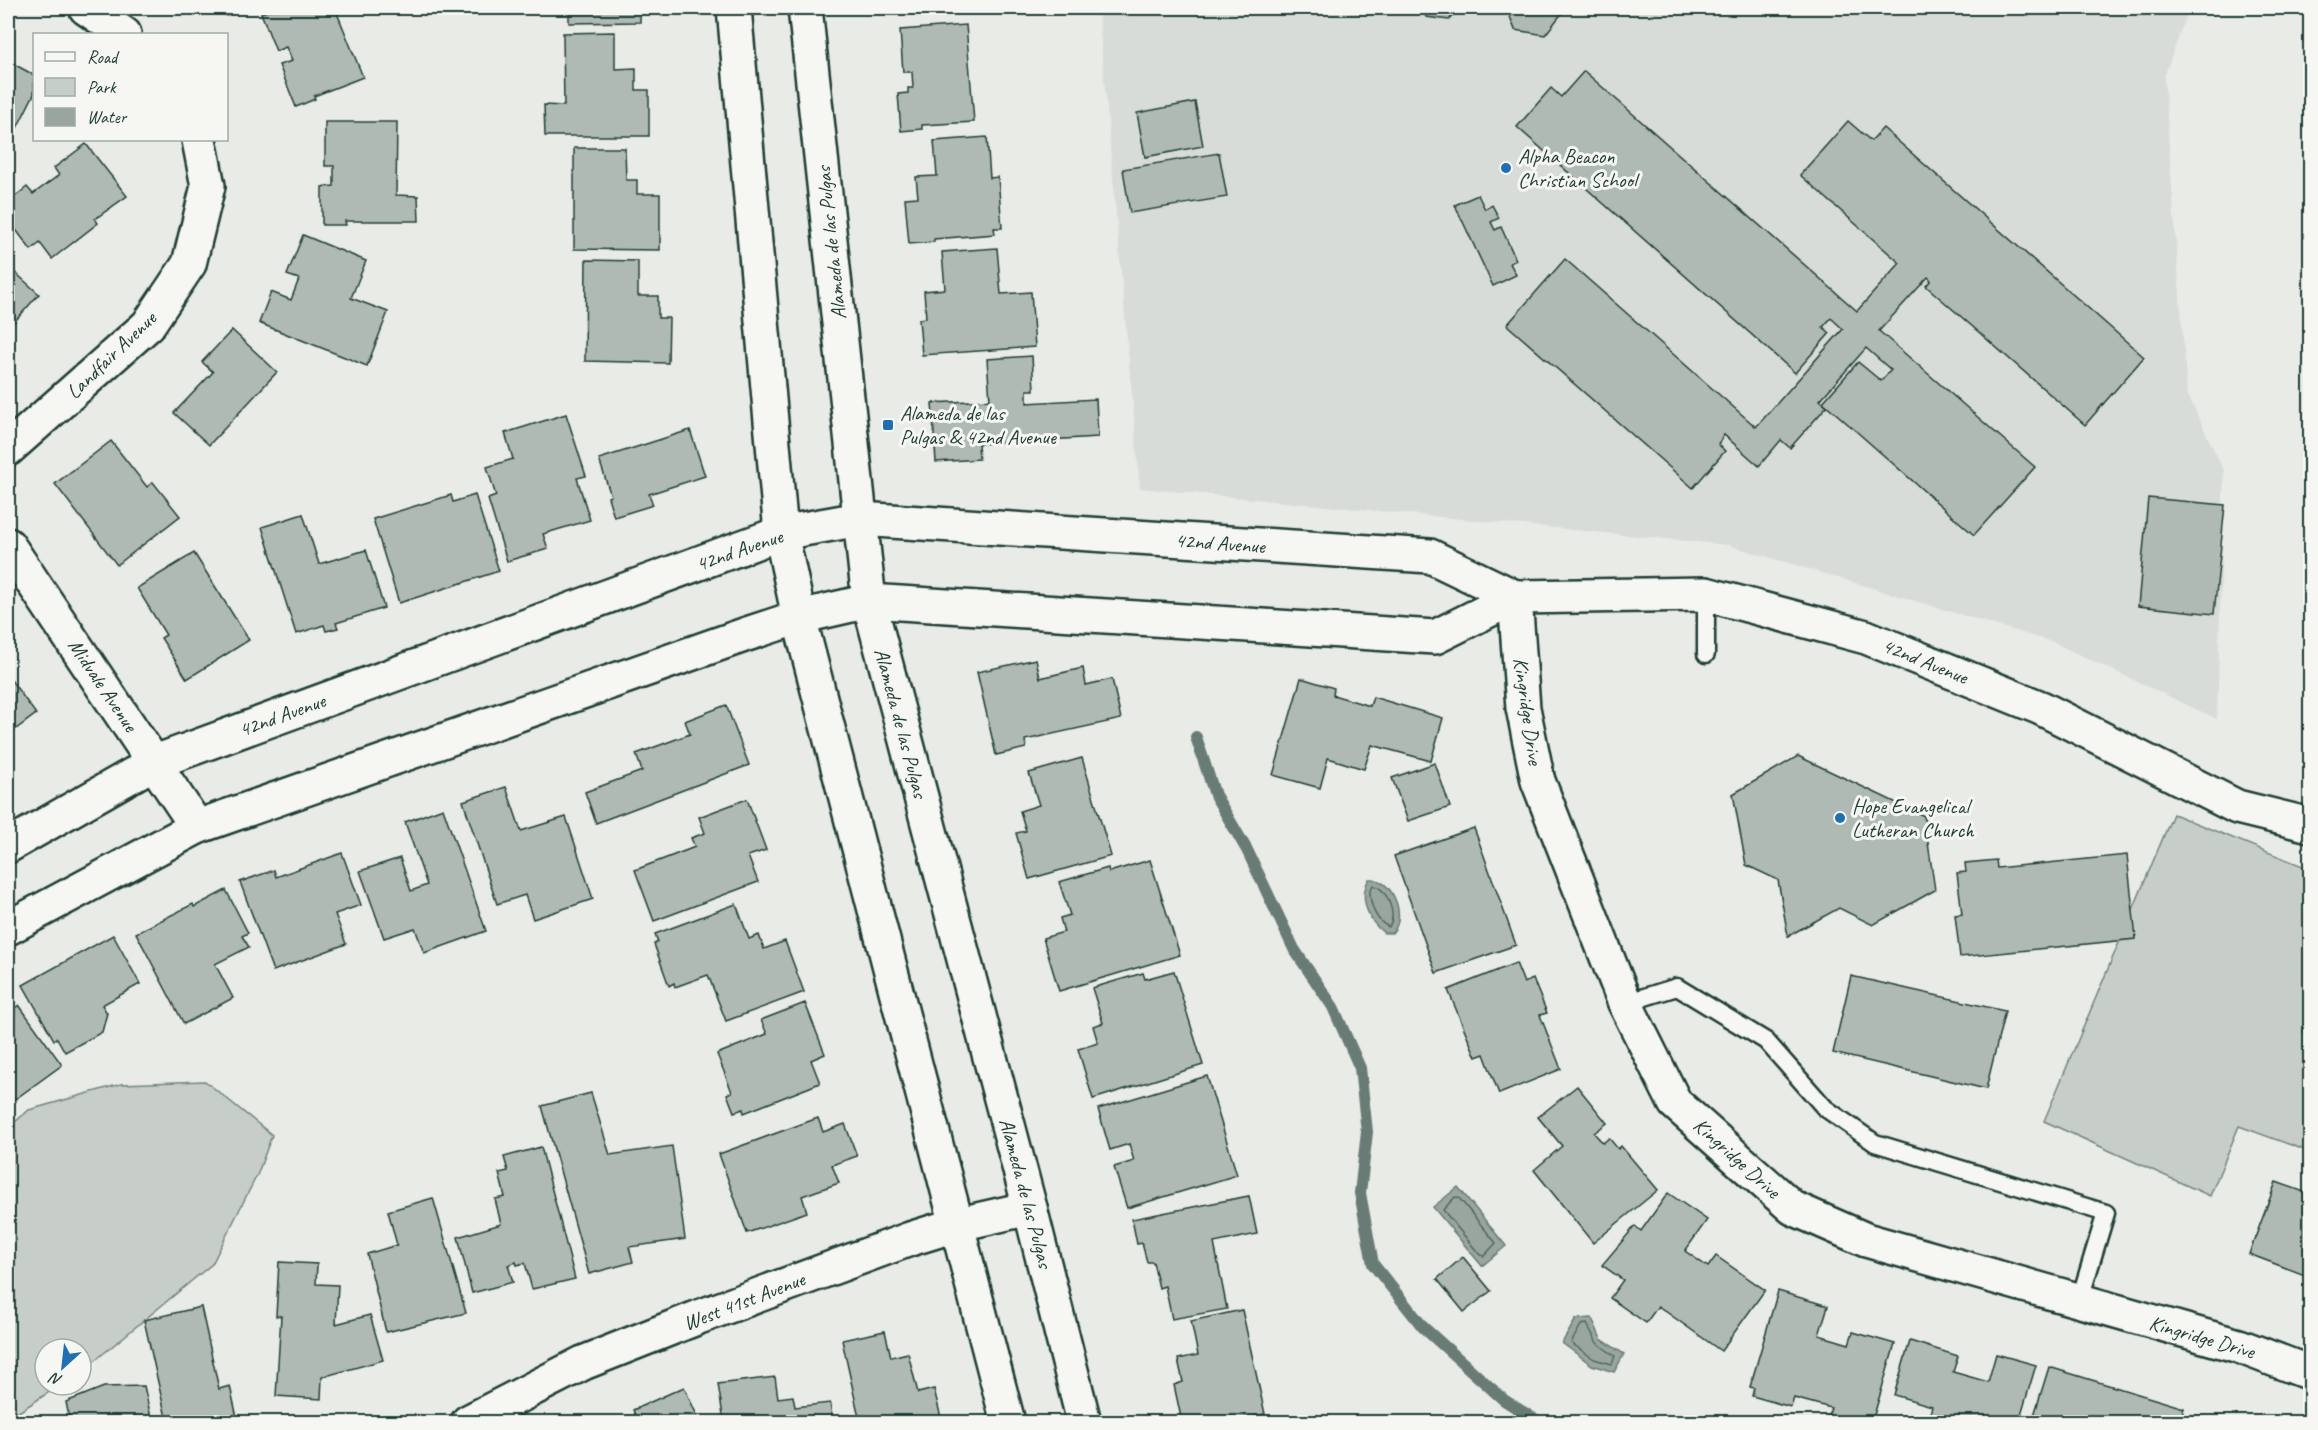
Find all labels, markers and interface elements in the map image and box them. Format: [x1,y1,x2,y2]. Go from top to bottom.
legend [33,33,228,141]
text: Road [87,46,120,68]
text: Park [87,76,117,98]
text: Water [87,106,128,128]
place label: Alpha Beacon Christian School [1518,143,1640,193]
marker: Alpha Beacon Christian School [1499,161,1513,175]
street label: Alameda de las Pulgas [810,163,852,321]
street label: Landfair Avenue [61,305,162,404]
place label: Alameda de las Pulgas & 42nd Avenue [900,400,1057,450]
marker: Alameda de las Pulgas & 42nd Avenue [881,418,895,432]
street label: 42nd Avenue [692,523,787,577]
street label: 42nd Avenue [1174,527,1267,559]
street label: 42nd Avenue [1878,632,1973,690]
street label: Midvale Avenue [62,634,144,737]
street label: Alameda de las Pulgas [869,645,934,802]
street label: Kingridge Drive [1508,656,1549,768]
street label: 42nd Avenue [235,687,330,743]
place label: Hope Evangelical Lutheran Church [1852,793,1975,843]
marker: Hope Evangelical Lutheran Church [1833,811,1847,825]
street label: Kingridge Drive [1688,1112,1787,1205]
street label: Alameda de las Pulgas [994,1115,1059,1272]
street label: West 41st Avenue [680,1266,809,1336]
street label: Kingridge Drive [2146,1310,2259,1365]
north arrow [33,1337,93,1397]
text: N [45,1367,66,1391]

